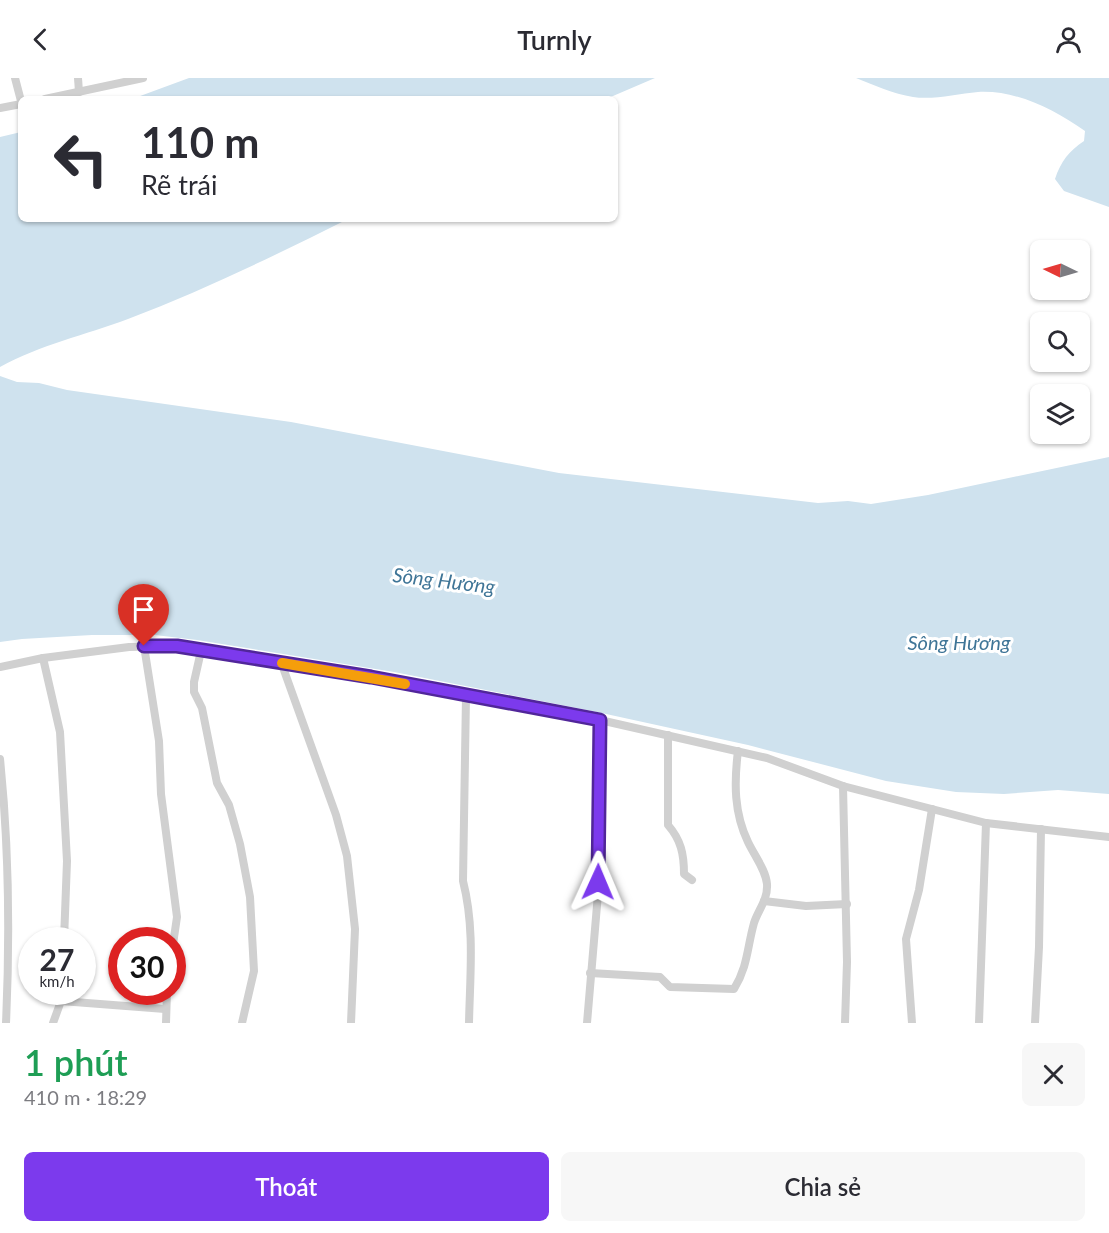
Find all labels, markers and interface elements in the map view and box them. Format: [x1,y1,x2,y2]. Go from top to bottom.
icon: back [24,23,57,56]
text: Turnly [517,23,592,56]
icon: person [1052,23,1085,56]
text: 110 m [141,117,259,167]
icon: left [42,120,120,198]
text: Rẽ trái [141,168,217,201]
north arrow [1030,240,1090,300]
map controls [1030,240,1090,444]
button: search [1030,312,1090,372]
button: layers [1030,384,1090,444]
water label: Sông Hương [391,562,497,598]
pin [118,584,169,646]
icon: arrive [127,593,160,626]
water label: Sông Hương [907,630,1011,654]
position arrow [566,850,630,914]
speed limit sign: 30 [108,927,186,1005]
text: 27 [40,941,74,977]
text: km/h [39,972,75,990]
text: 1 phút [24,1040,128,1084]
button: close [1022,1043,1085,1106]
text: 410 m · 18:29 [24,1085,147,1109]
button: Thoát [24,1152,549,1221]
button: Chia sẻ [561,1152,1085,1221]

